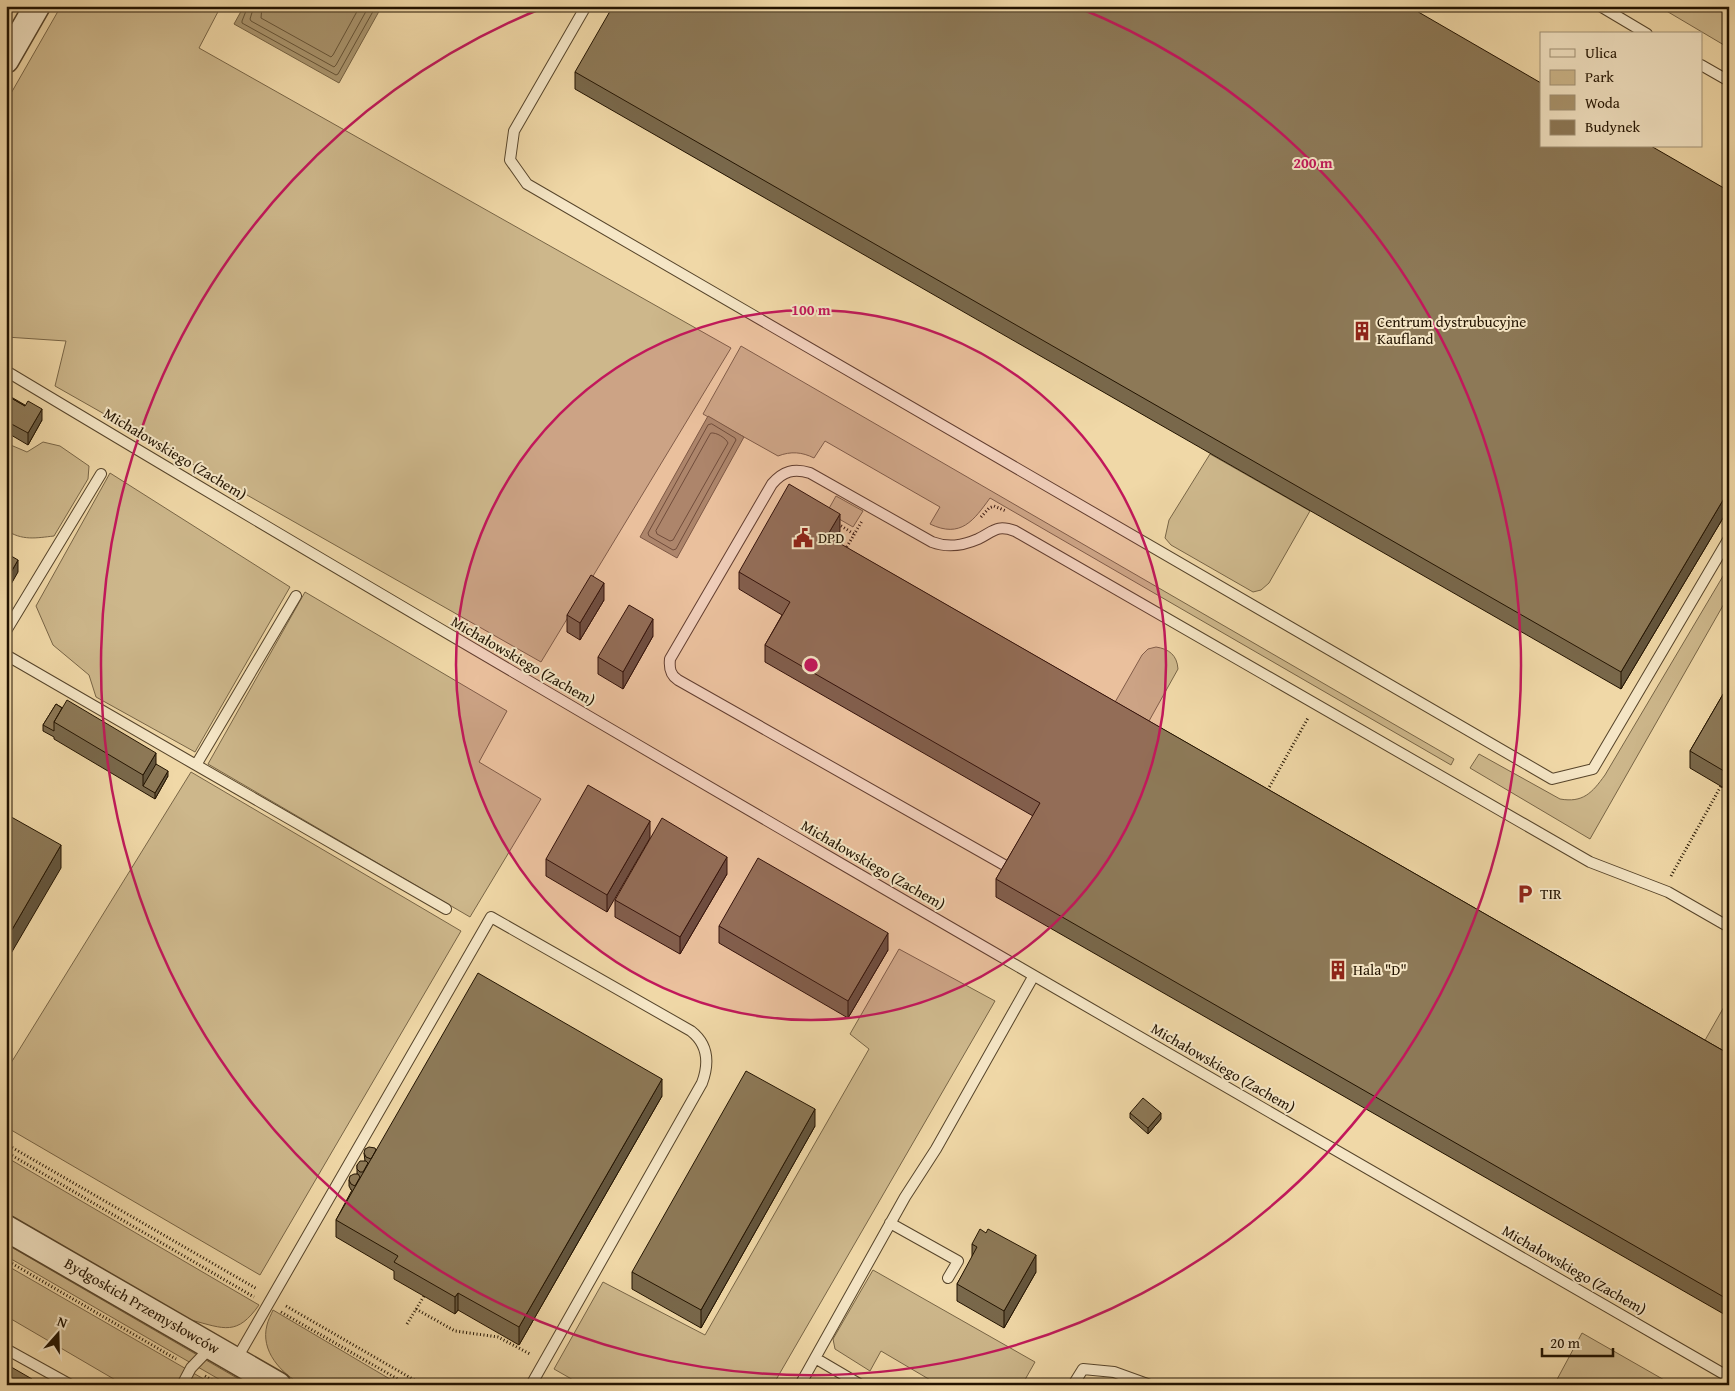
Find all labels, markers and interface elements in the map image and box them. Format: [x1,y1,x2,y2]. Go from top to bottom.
legend [1540,32,1702,148]
text: Ulica [1585,42,1617,63]
text: Park [1585,66,1614,87]
text: Woda [1585,92,1620,113]
text: Budynek [1585,116,1641,137]
text: 200 m [1293,152,1333,173]
text: 100 m [791,299,831,320]
place label: Centrum dystrubucyjne Kaufland [1377,311,1526,349]
building icon: Centrum dystrubucyjne Kaufland [1351,320,1373,342]
street label: Michałowskiego (Zachem) [100,403,251,505]
public building icon: DPD [792,527,814,549]
place label: DPD [818,527,844,548]
street label: Michałowskiego (Zachem) [447,611,599,710]
centre of rings [802,656,820,674]
street label: Michałowskiego (Zachem) [797,815,949,914]
parking icon: TIR [1514,883,1536,905]
place label: TIR [1540,883,1562,904]
building icon: Hala "D" [1327,959,1349,981]
place label: Hala "D" [1353,959,1407,980]
street label: Michałowskiego (Zachem) [1147,1018,1299,1117]
street label: Michałowskiego (Zachem) [1498,1220,1650,1319]
street label: Bydgoskich Przemysłowców [61,1252,224,1359]
north arrow [32,1308,82,1358]
text: N [55,1311,71,1333]
scale bar [1542,1326,1614,1358]
text: 20 m [1550,1332,1581,1353]

